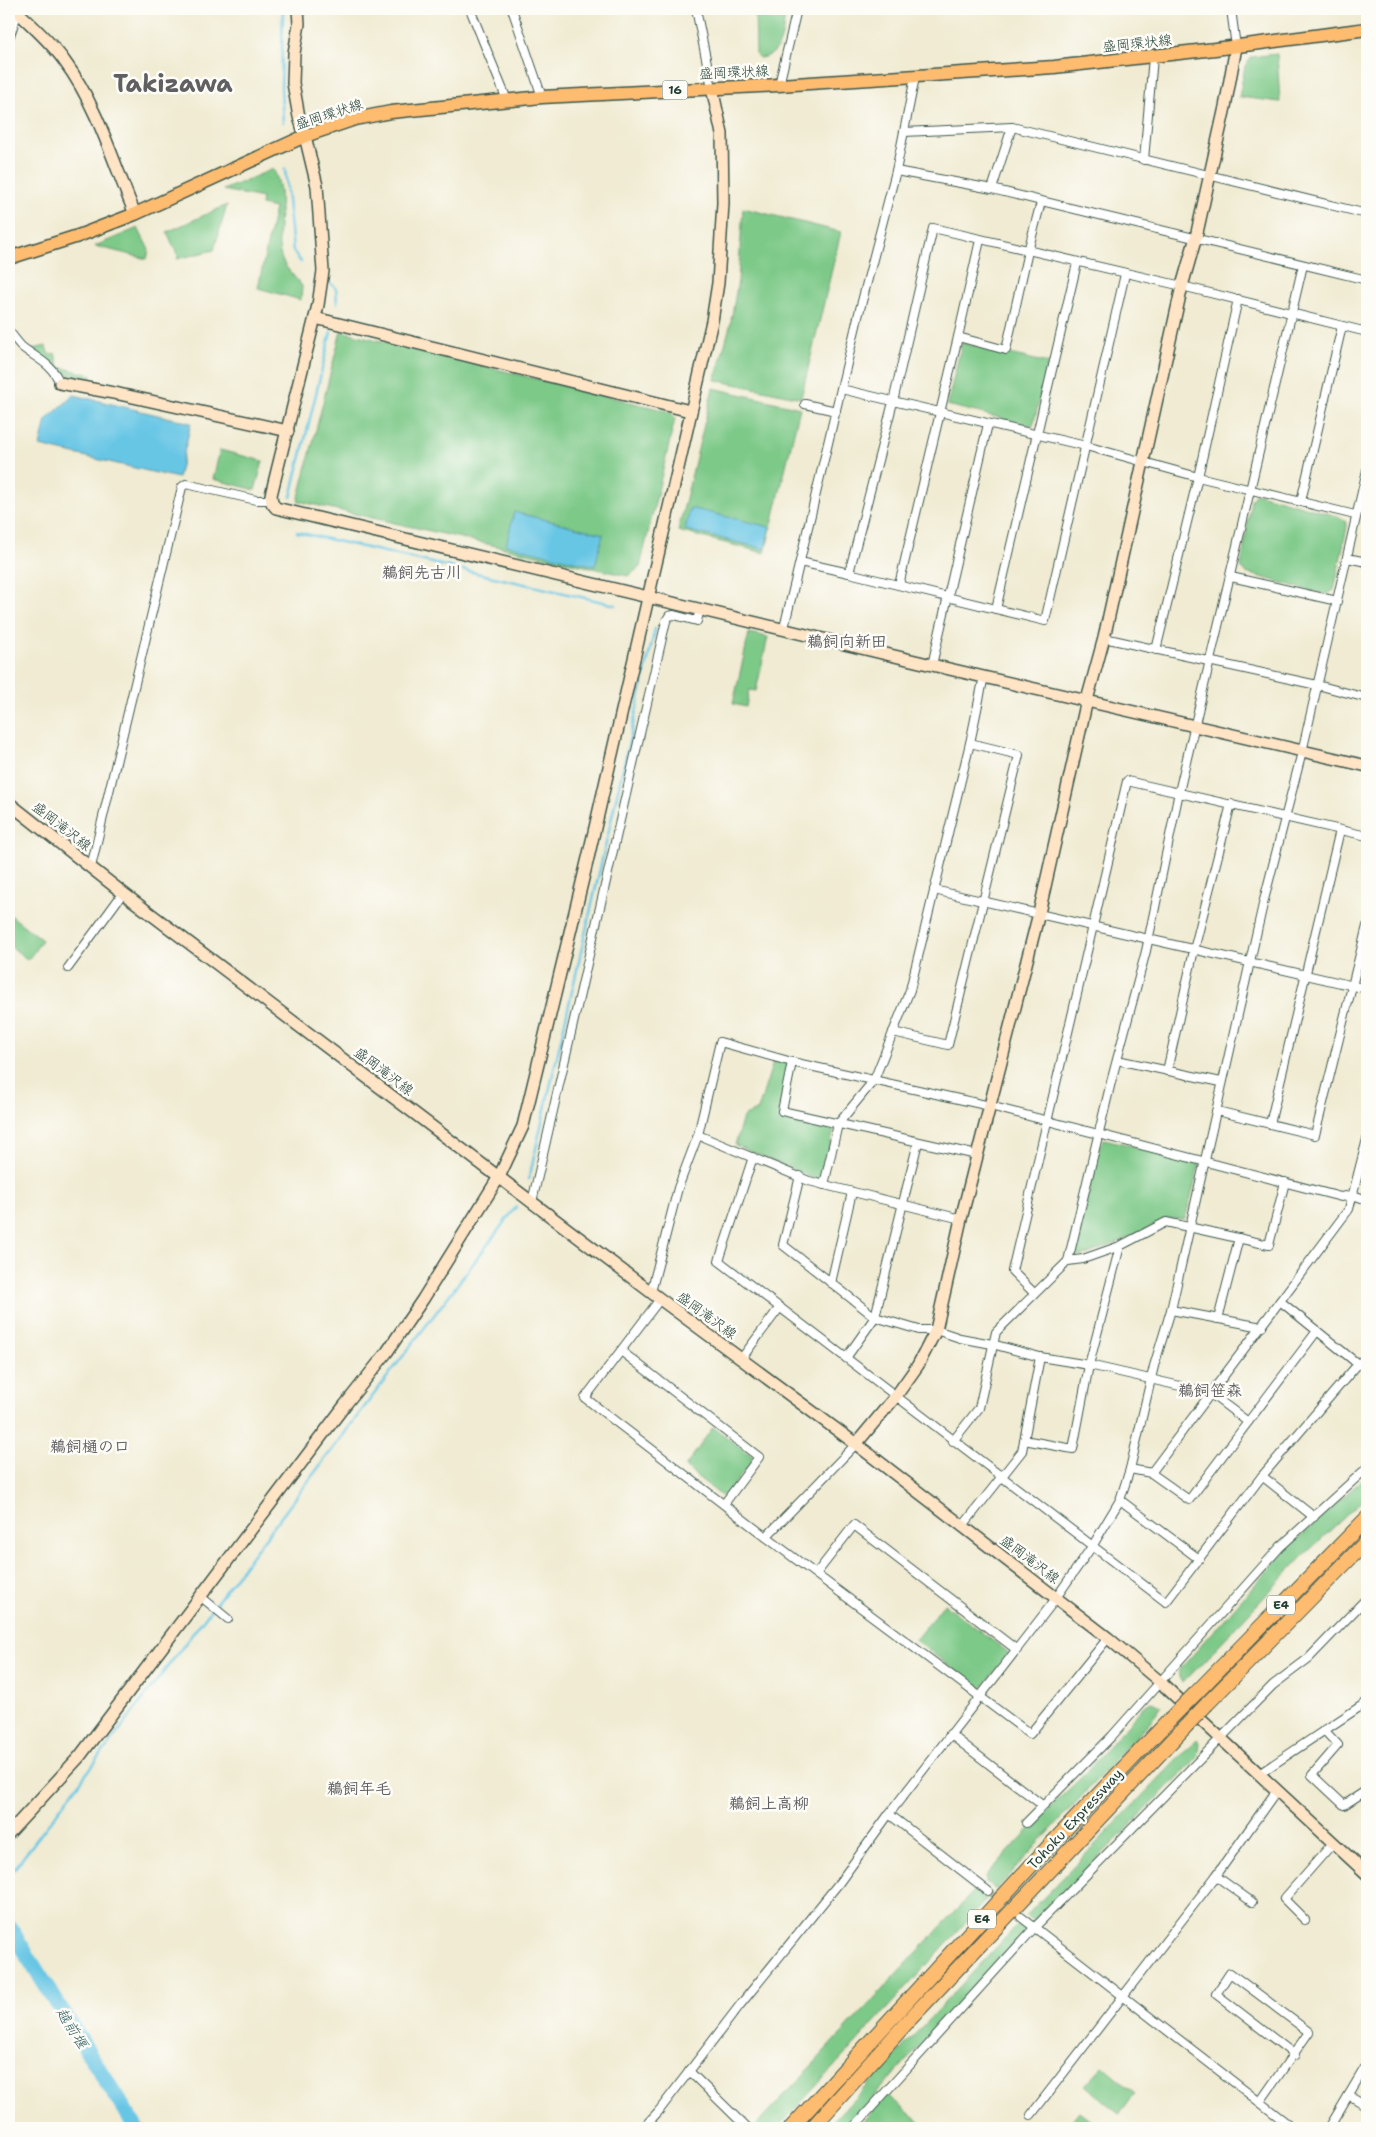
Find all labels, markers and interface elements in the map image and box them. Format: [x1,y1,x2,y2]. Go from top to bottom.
street label: 盛岡環状線 [1101,30,1173,56]
street label: 盛岡環状線 [699,61,769,83]
district label: Takizawa [113,68,233,100]
road number: 16 [662,80,688,100]
street label: 盛岡環状線 [293,95,365,133]
district label: 鵜飼先古川 [382,562,462,583]
district label: 鵜飼向新田 [807,631,887,652]
street label: 盛岡滝沢線 [29,797,95,855]
street label: 盛岡滝沢線 [351,1043,417,1099]
street label: 盛岡滝沢線 [673,1287,741,1343]
district label: 鵜飼笹森 [1178,1380,1242,1401]
district label: 鵜飼樋の口 [50,1436,130,1457]
street label: 盛岡滝沢線 [997,1531,1063,1587]
road number: E4 [1267,1596,1295,1614]
street label: Tohoku Expressway [1023,1765,1127,1873]
district label: 鵜飼年毛 [327,1778,391,1799]
district label: 鵜飼上高柳 [729,1793,809,1814]
road number: E4 [968,1910,996,1928]
water label: 越前堰 [51,2003,93,2054]

